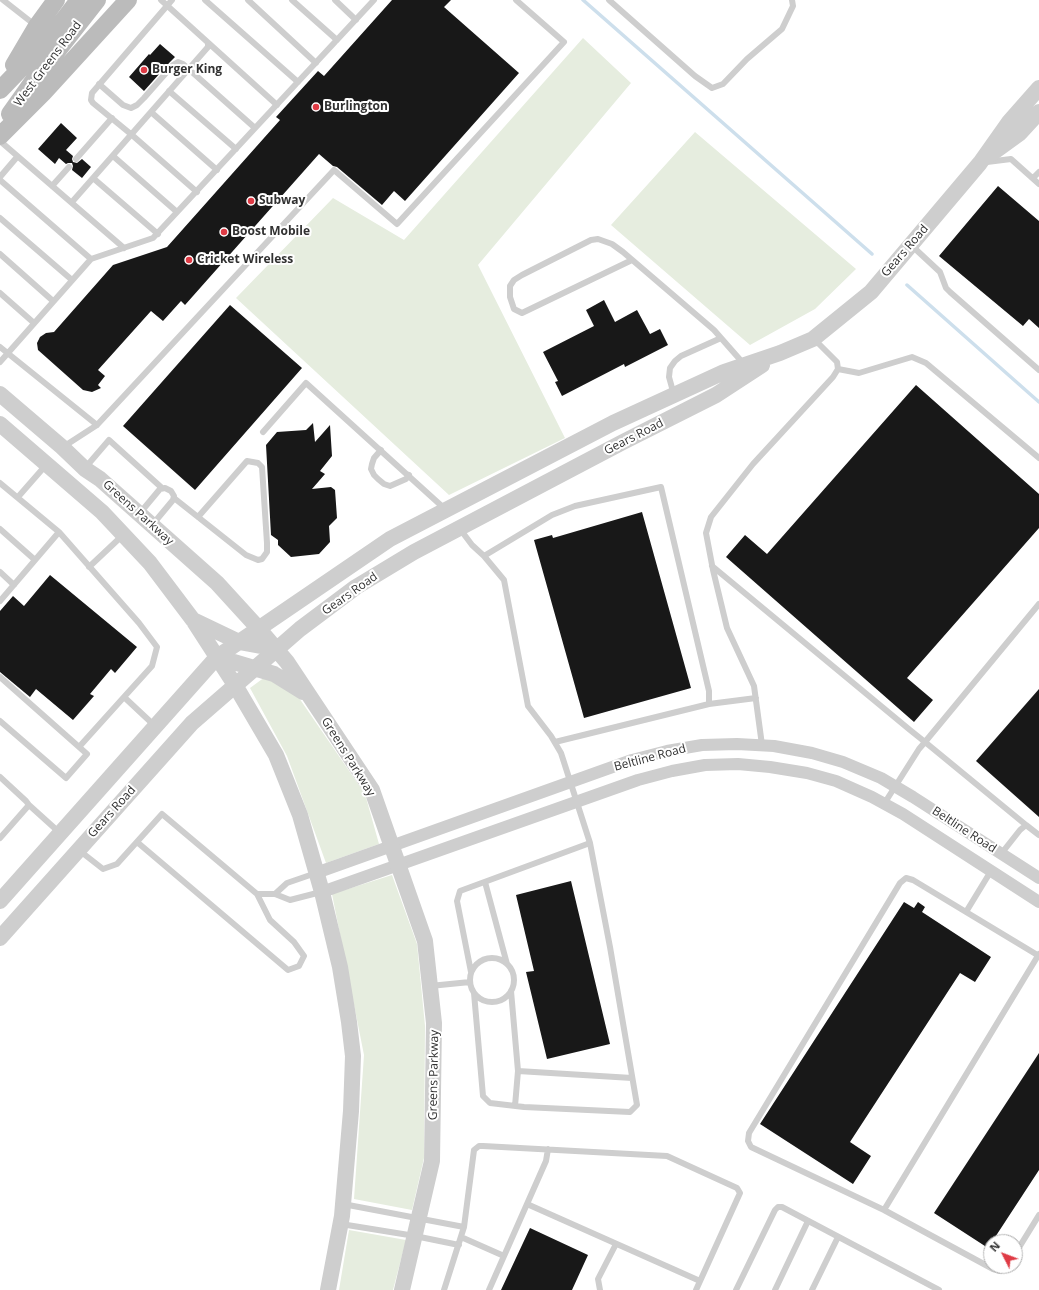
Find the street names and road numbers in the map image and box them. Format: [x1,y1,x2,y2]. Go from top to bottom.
street label: West Greens Road [11,19,85,109]
street label: Gears Road [878,222,932,280]
street label: Gears Road [602,416,666,458]
street label: Greens Parkway [100,477,176,549]
street label: Gears Road [319,570,381,618]
street label: Greens Parkway [318,715,378,799]
street label: Beltline Road [613,742,687,774]
street label: Gears Road [85,783,139,841]
street label: Beltline Road [929,804,999,856]
street label: Greens Parkway [426,1030,442,1120]

